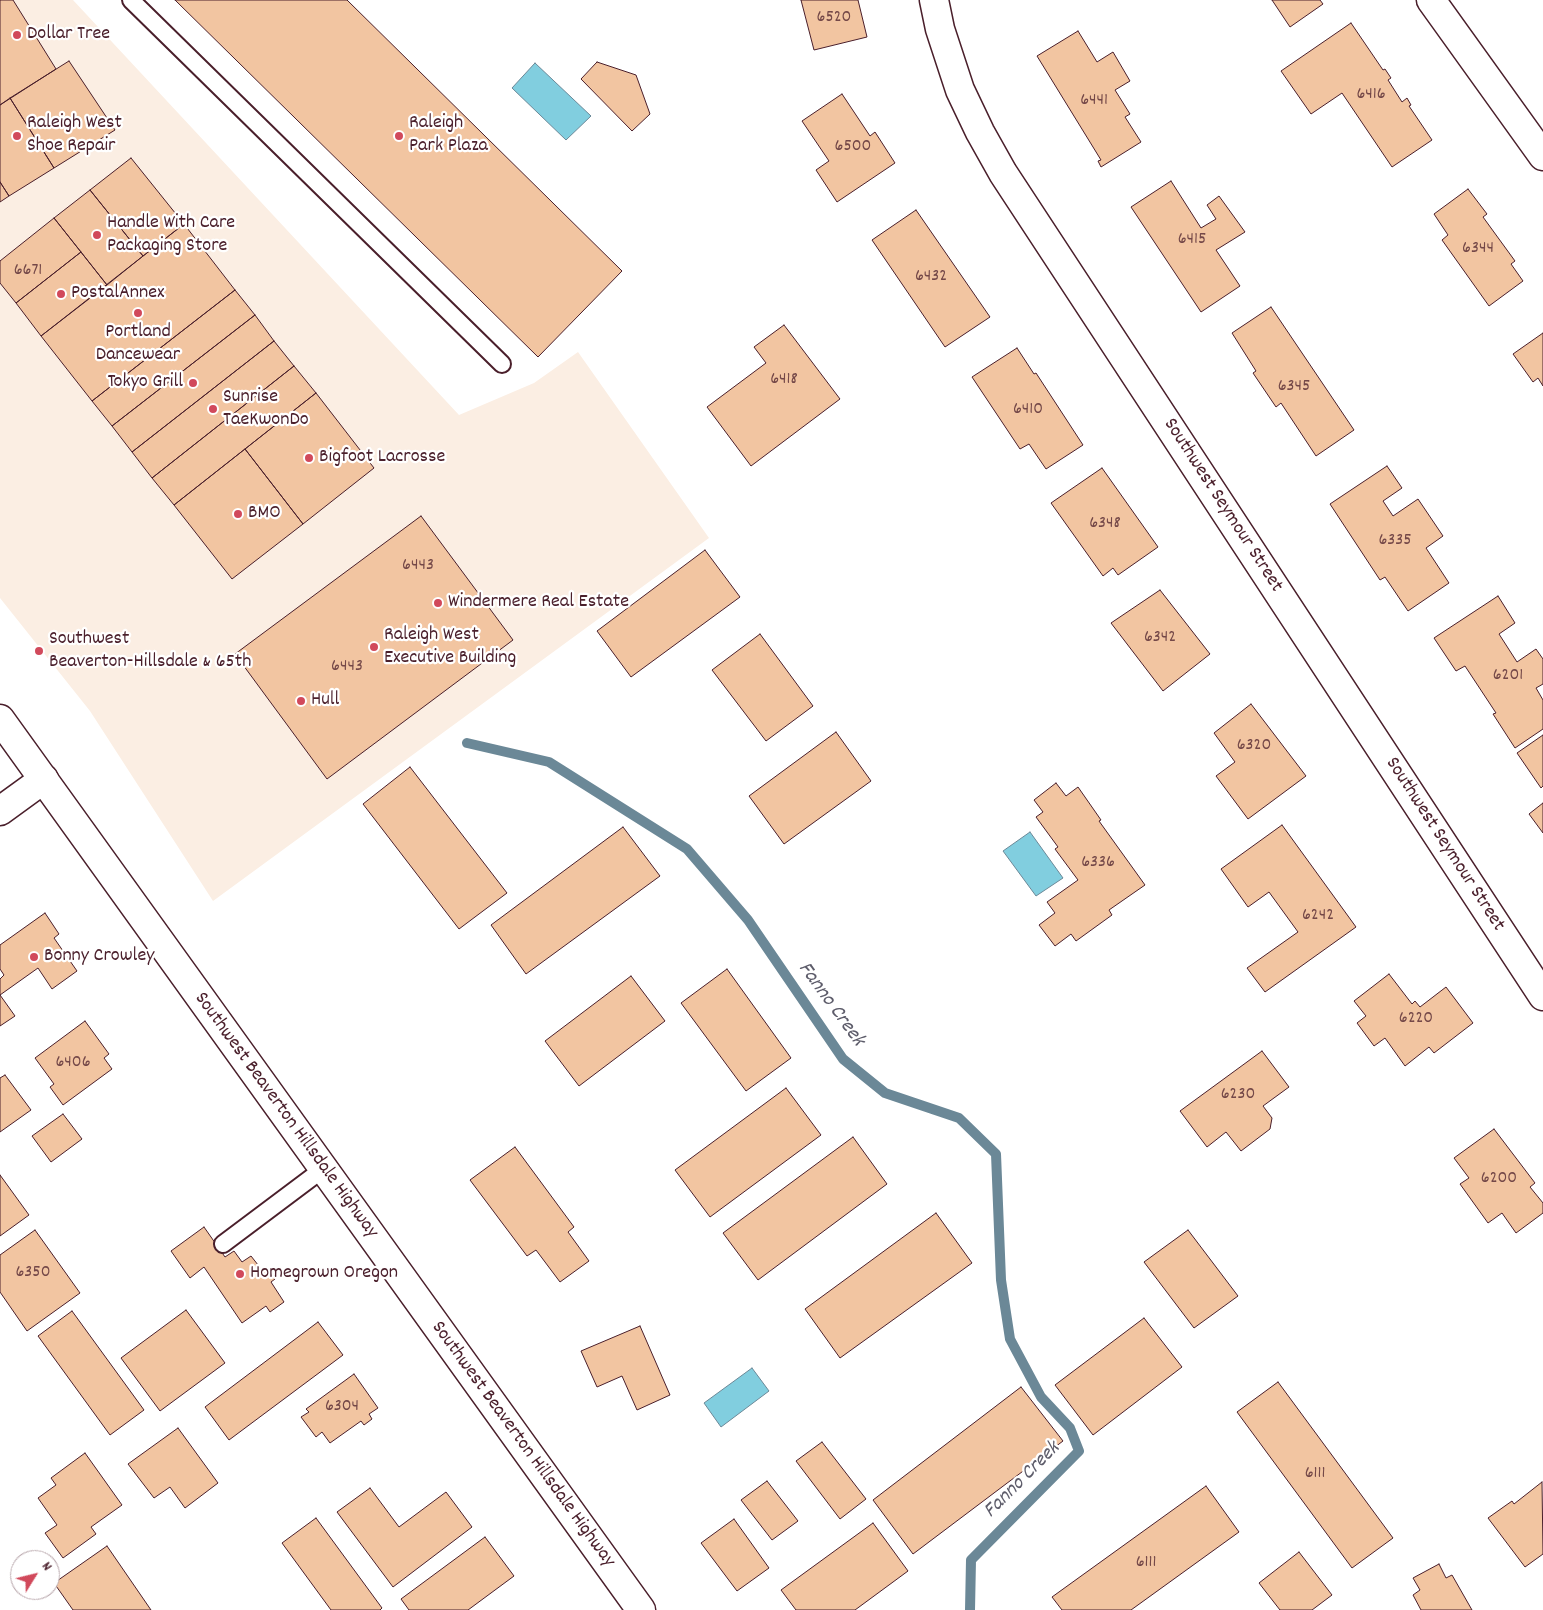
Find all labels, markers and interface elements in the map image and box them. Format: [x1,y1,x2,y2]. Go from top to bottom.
house number: 6520 [817,8,851,30]
place label: Dollar Tree [27,23,110,47]
marker: Dollar Tree [11,29,23,41]
house number: 6416 [1356,85,1386,107]
house number: 6441 [1080,91,1108,113]
place label: Raleigh West Shoe Repair [27,112,122,159]
place label: Raleigh Park Plaza [409,112,488,159]
marker: Raleigh West Shoe Repair [11,130,23,142]
marker: Raleigh Park Plaza [393,130,405,142]
house number: 6500 [835,137,871,159]
place label: Handle With Care Packaging Store [107,212,235,259]
marker: Handle With Care Packaging Store [91,229,103,241]
house number: 6415 [1178,230,1206,252]
house number: 6344 [1462,239,1494,261]
house number: 6671 [14,261,42,283]
house number: 6432 [915,267,947,289]
place label: PostalAnnex [71,282,165,306]
marker: PostalAnnex [55,288,67,300]
marker: Portland Dancewear [132,307,144,319]
place label: Portland Dancewear [96,321,180,368]
house number: 6418 [770,370,798,392]
place label: Tokyo Grill [107,371,183,395]
marker: Tokyo Grill [187,377,199,389]
house number: 6345 [1278,377,1310,399]
place label: Sunrise TaeKwonDo [223,386,309,433]
house number: 6410 [1013,400,1043,422]
marker: Sunrise TaeKwonDo [207,403,219,415]
street label: Southwest Seymour Street [1157,415,1287,597]
place label: Bigfoot Lacrosse [319,446,445,470]
marker: Bigfoot Lacrosse [303,452,315,464]
place label: BMO [248,502,281,526]
marker: BMO [232,508,244,520]
house number: 6348 [1089,514,1121,536]
house number: 6335 [1378,531,1412,553]
house number: 6443 [402,556,434,578]
place label: Windermere Real Estate [448,591,629,615]
marker: Windermere Real Estate [432,597,444,609]
place label: Raleigh West Executive Building [384,624,516,671]
place label: Southwest Beaverton-Hillsdale & 65th [49,628,251,675]
house number: 6342 [1144,628,1176,650]
marker: Raleigh West Executive Building [368,641,380,653]
marker: Southwest Beaverton-Hillsdale & 65th [33,645,45,657]
house number: 6443 [331,657,363,679]
house number: 6201 [1493,666,1523,688]
place label: Hull [311,689,339,713]
marker: Hull [295,695,307,707]
house number: 6320 [1237,736,1271,758]
street label: Southwest Seymour Street [1379,754,1509,936]
house number: 6336 [1081,853,1115,875]
house number: 6242 [1302,906,1334,928]
place label: Bonny Crowley [44,945,154,969]
marker: Bonny Crowley [28,951,40,963]
water label: Fanno Creek [791,958,869,1052]
street label: Southwest Beaverton Hillsdale Highway [188,988,382,1244]
house number: 6220 [1399,1009,1433,1031]
house number: 6406 [56,1053,90,1075]
house number: 6230 [1221,1085,1255,1107]
house number: 6200 [1481,1169,1517,1191]
place label: Homegrown Oregon [250,1262,398,1286]
house number: 6350 [16,1263,50,1285]
marker: Homegrown Oregon [234,1268,246,1280]
street label: Southwest Beaverton Hillsdale Highway [425,1317,619,1573]
house number: 6304 [325,1397,359,1419]
water label: Fanno Creek [979,1437,1067,1525]
house number: 6111 [1305,1464,1325,1486]
north arrow [10,1550,60,1600]
house number: 6111 [1136,1553,1156,1575]
text: N [36,1558,56,1575]

